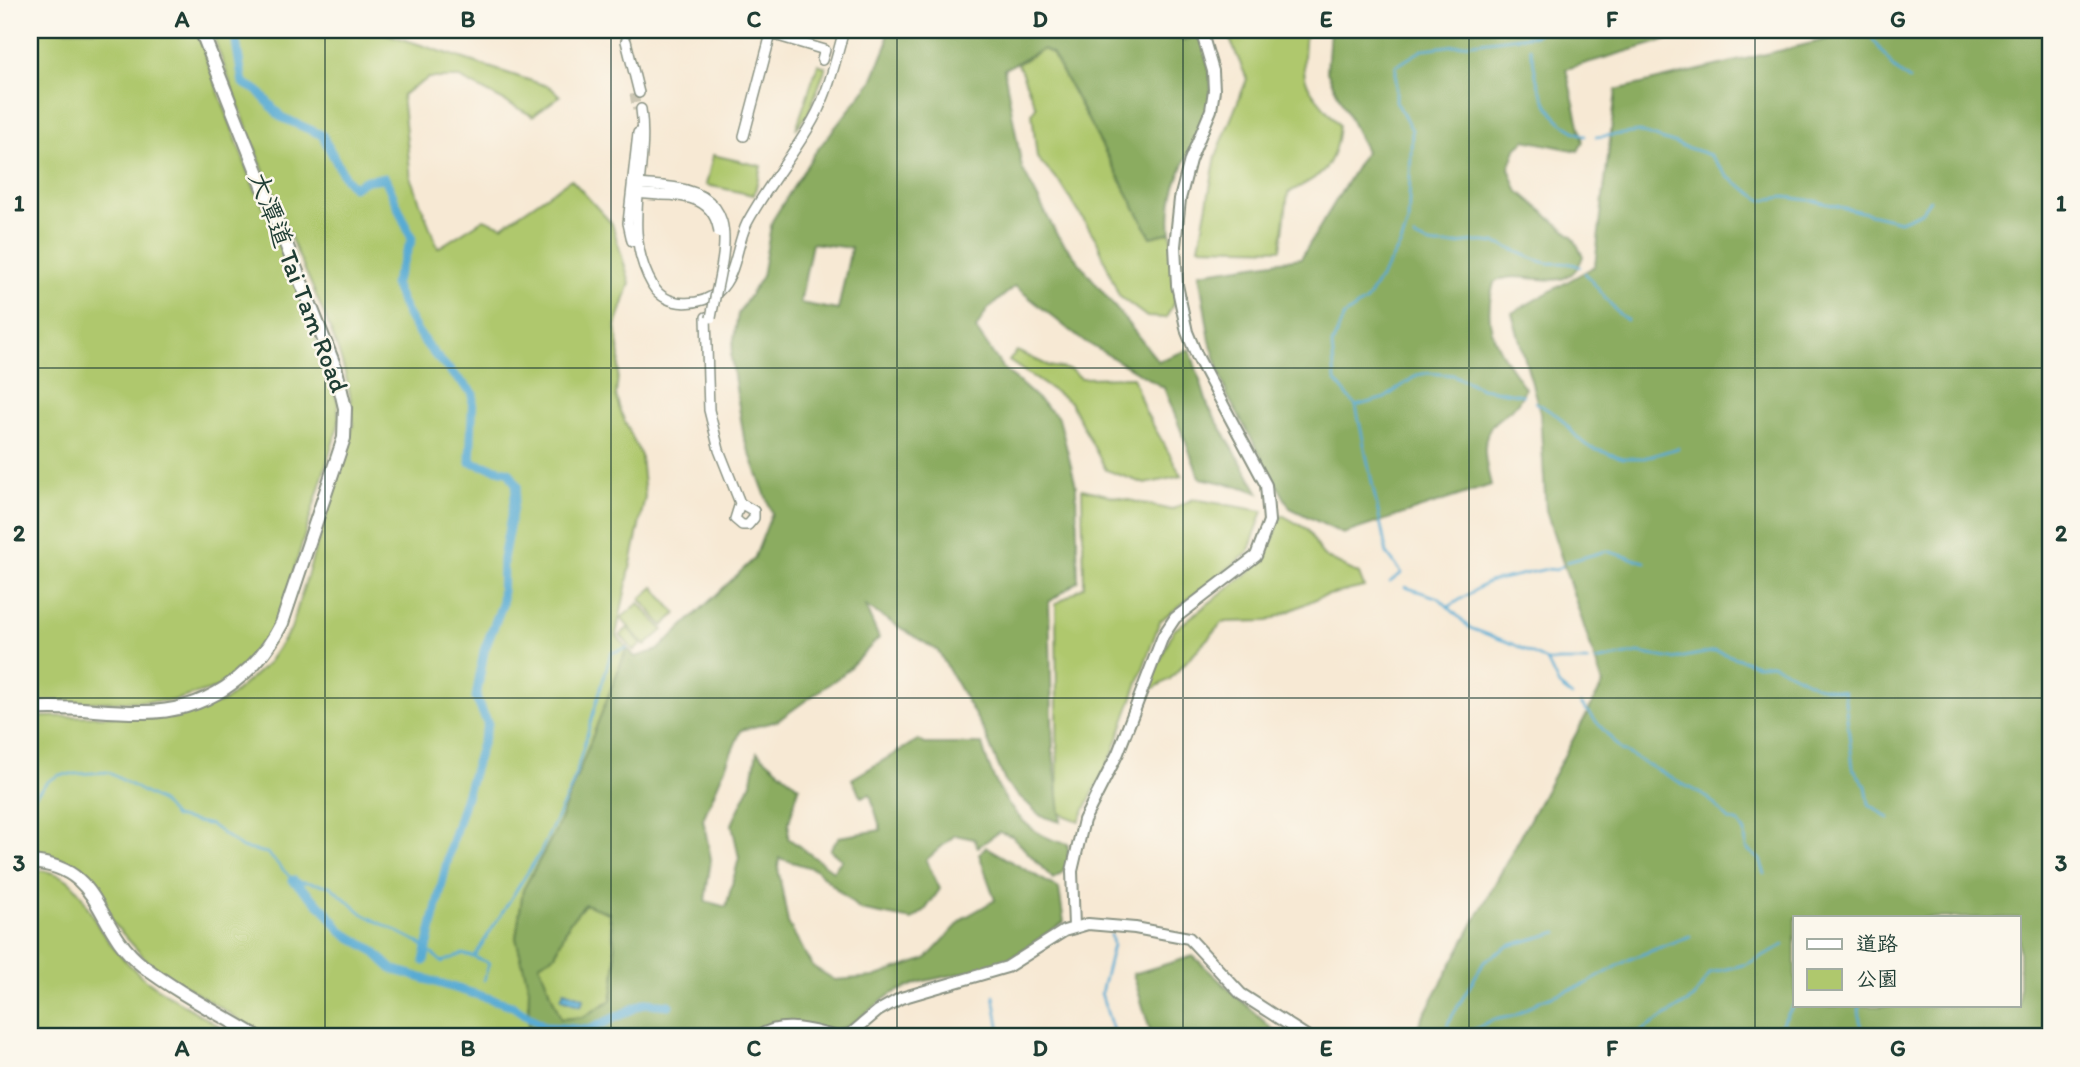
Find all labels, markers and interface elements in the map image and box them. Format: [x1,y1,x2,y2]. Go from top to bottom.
text: A [174,5,190,33]
text: B [461,5,476,33]
text: C [747,5,762,33]
text: D [1032,5,1048,33]
text: E [1320,5,1333,33]
text: F [1606,5,1619,33]
text: G [1890,5,1906,33]
street label: 大潭道 Tai Tam Road [242,167,356,397]
text: 1 [14,189,25,217]
text: 1 [2056,189,2067,217]
text: 2 [13,519,26,547]
text: 2 [2055,519,2068,547]
text: 3 [13,849,26,877]
text: 3 [2055,849,2068,877]
legend [1793,916,2021,1007]
text: 道路 [1856,931,1898,956]
text: 公園 [1856,966,1898,991]
text: A [174,1034,190,1062]
text: B [461,1034,476,1062]
text: C [747,1034,762,1062]
text: D [1032,1034,1048,1062]
text: E [1320,1034,1333,1062]
text: F [1606,1034,1619,1062]
text: G [1890,1034,1906,1062]

